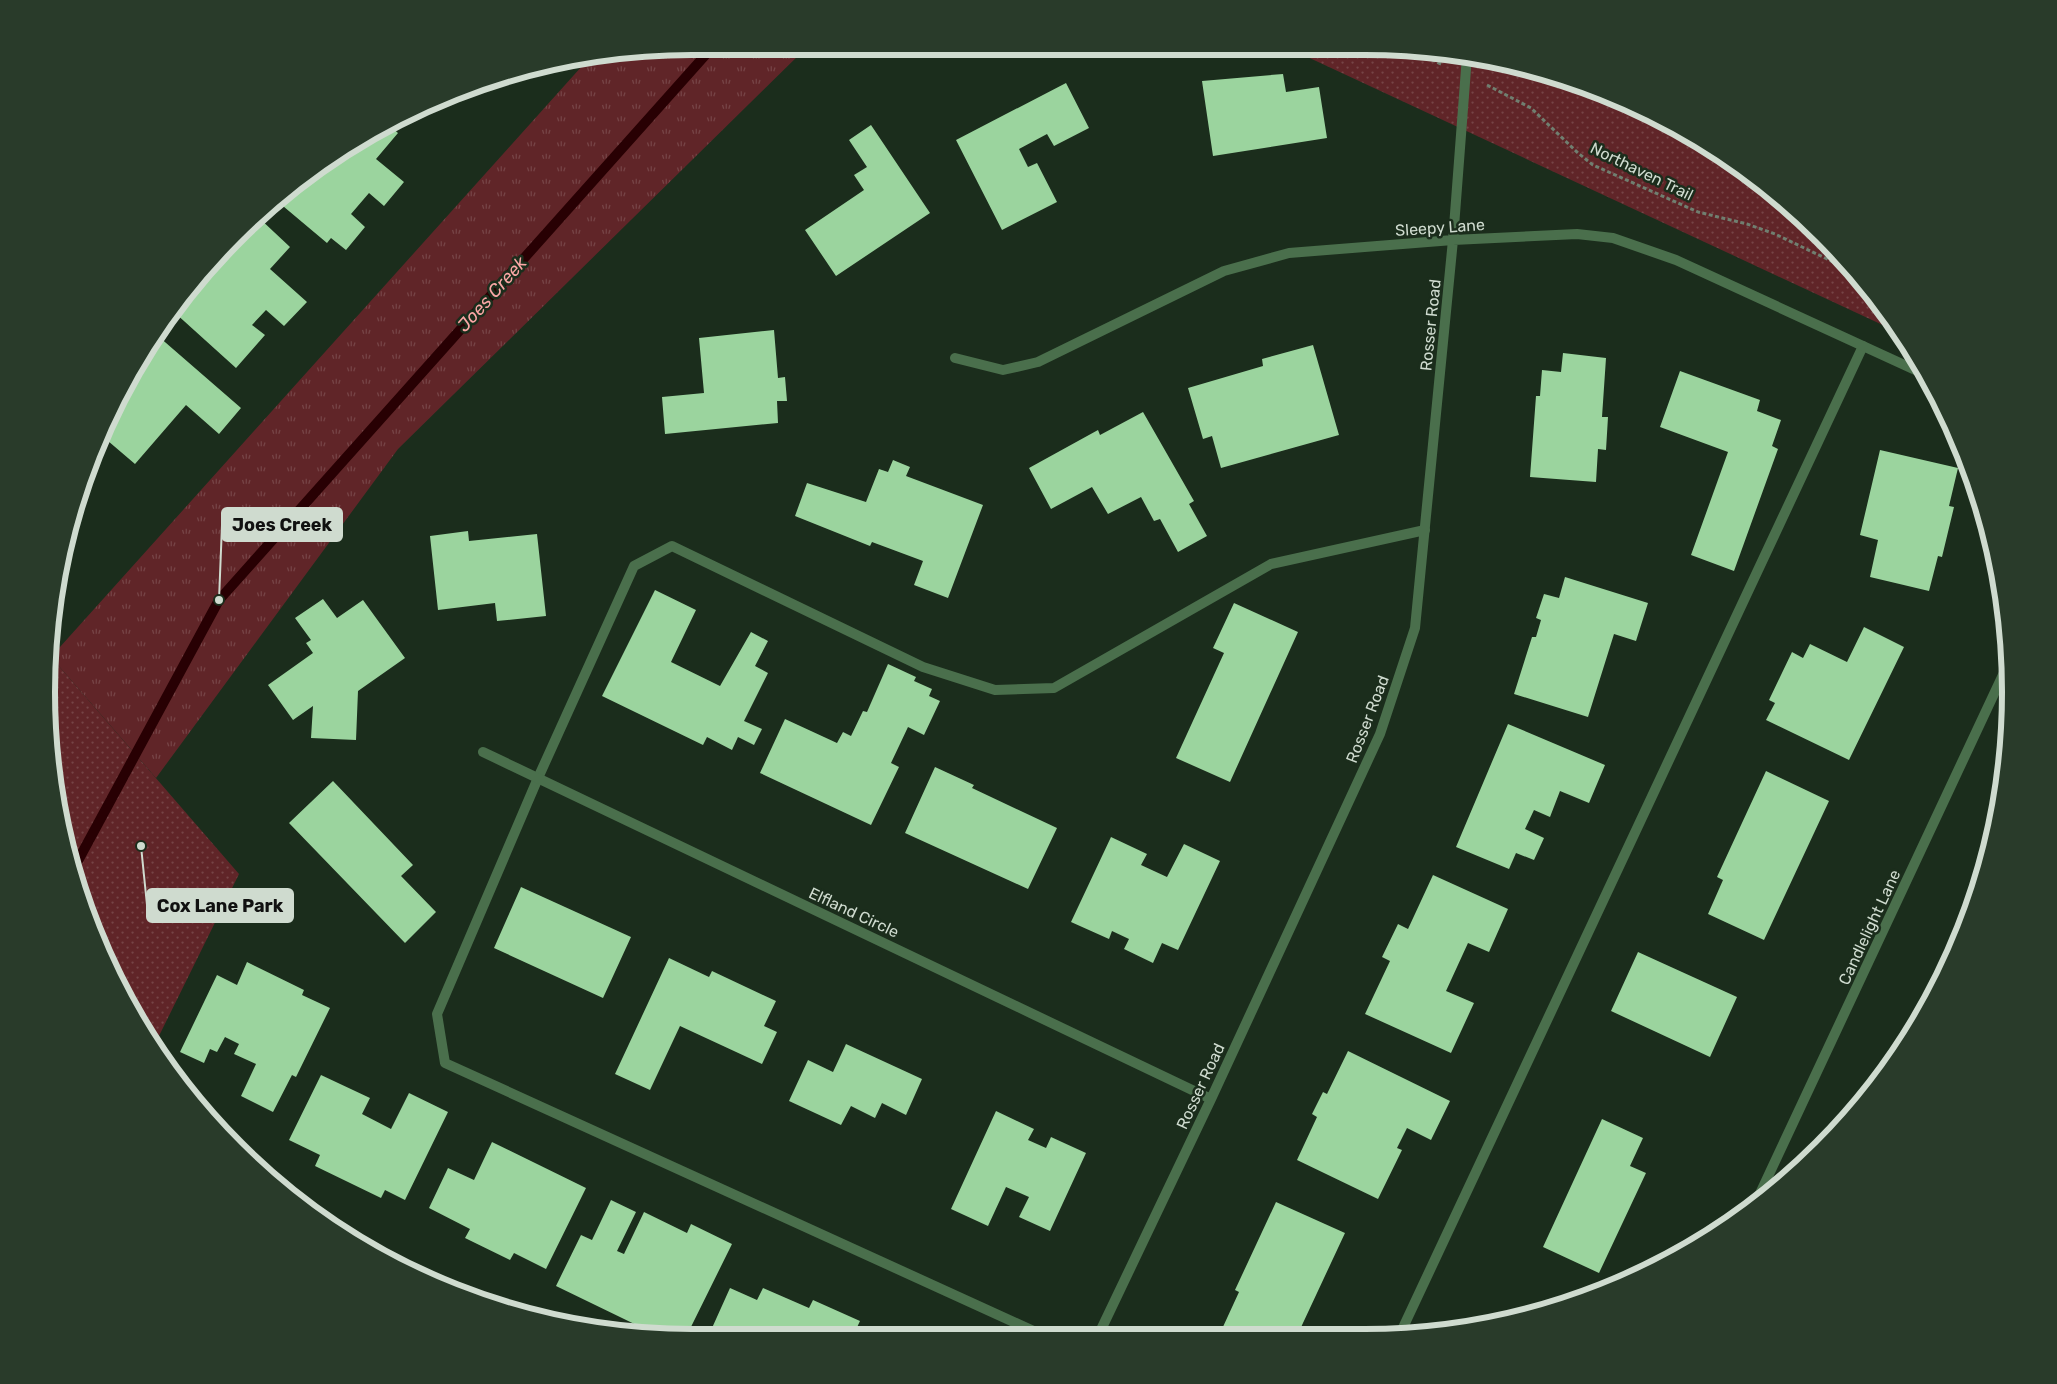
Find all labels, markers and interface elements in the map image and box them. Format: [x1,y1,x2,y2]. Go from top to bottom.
street label: Northaven Trail [1587,138,1696,205]
street label: Sleepy Lane [1395,215,1486,240]
water label: Joes Creek [453,251,532,336]
street label: Rosser Road [1416,278,1445,372]
callout: Joes Creek [222,508,342,541]
text: Joes Creek [232,514,333,536]
street label: Rosser Road [1342,673,1393,766]
street label: Candlelight Lane [1834,866,1905,988]
street label: Elfland Circle [806,883,902,942]
callout: Cox Lane Park [147,889,293,922]
text: Cox Lane Park [157,895,284,917]
street label: Rosser Road [1172,1040,1229,1132]

